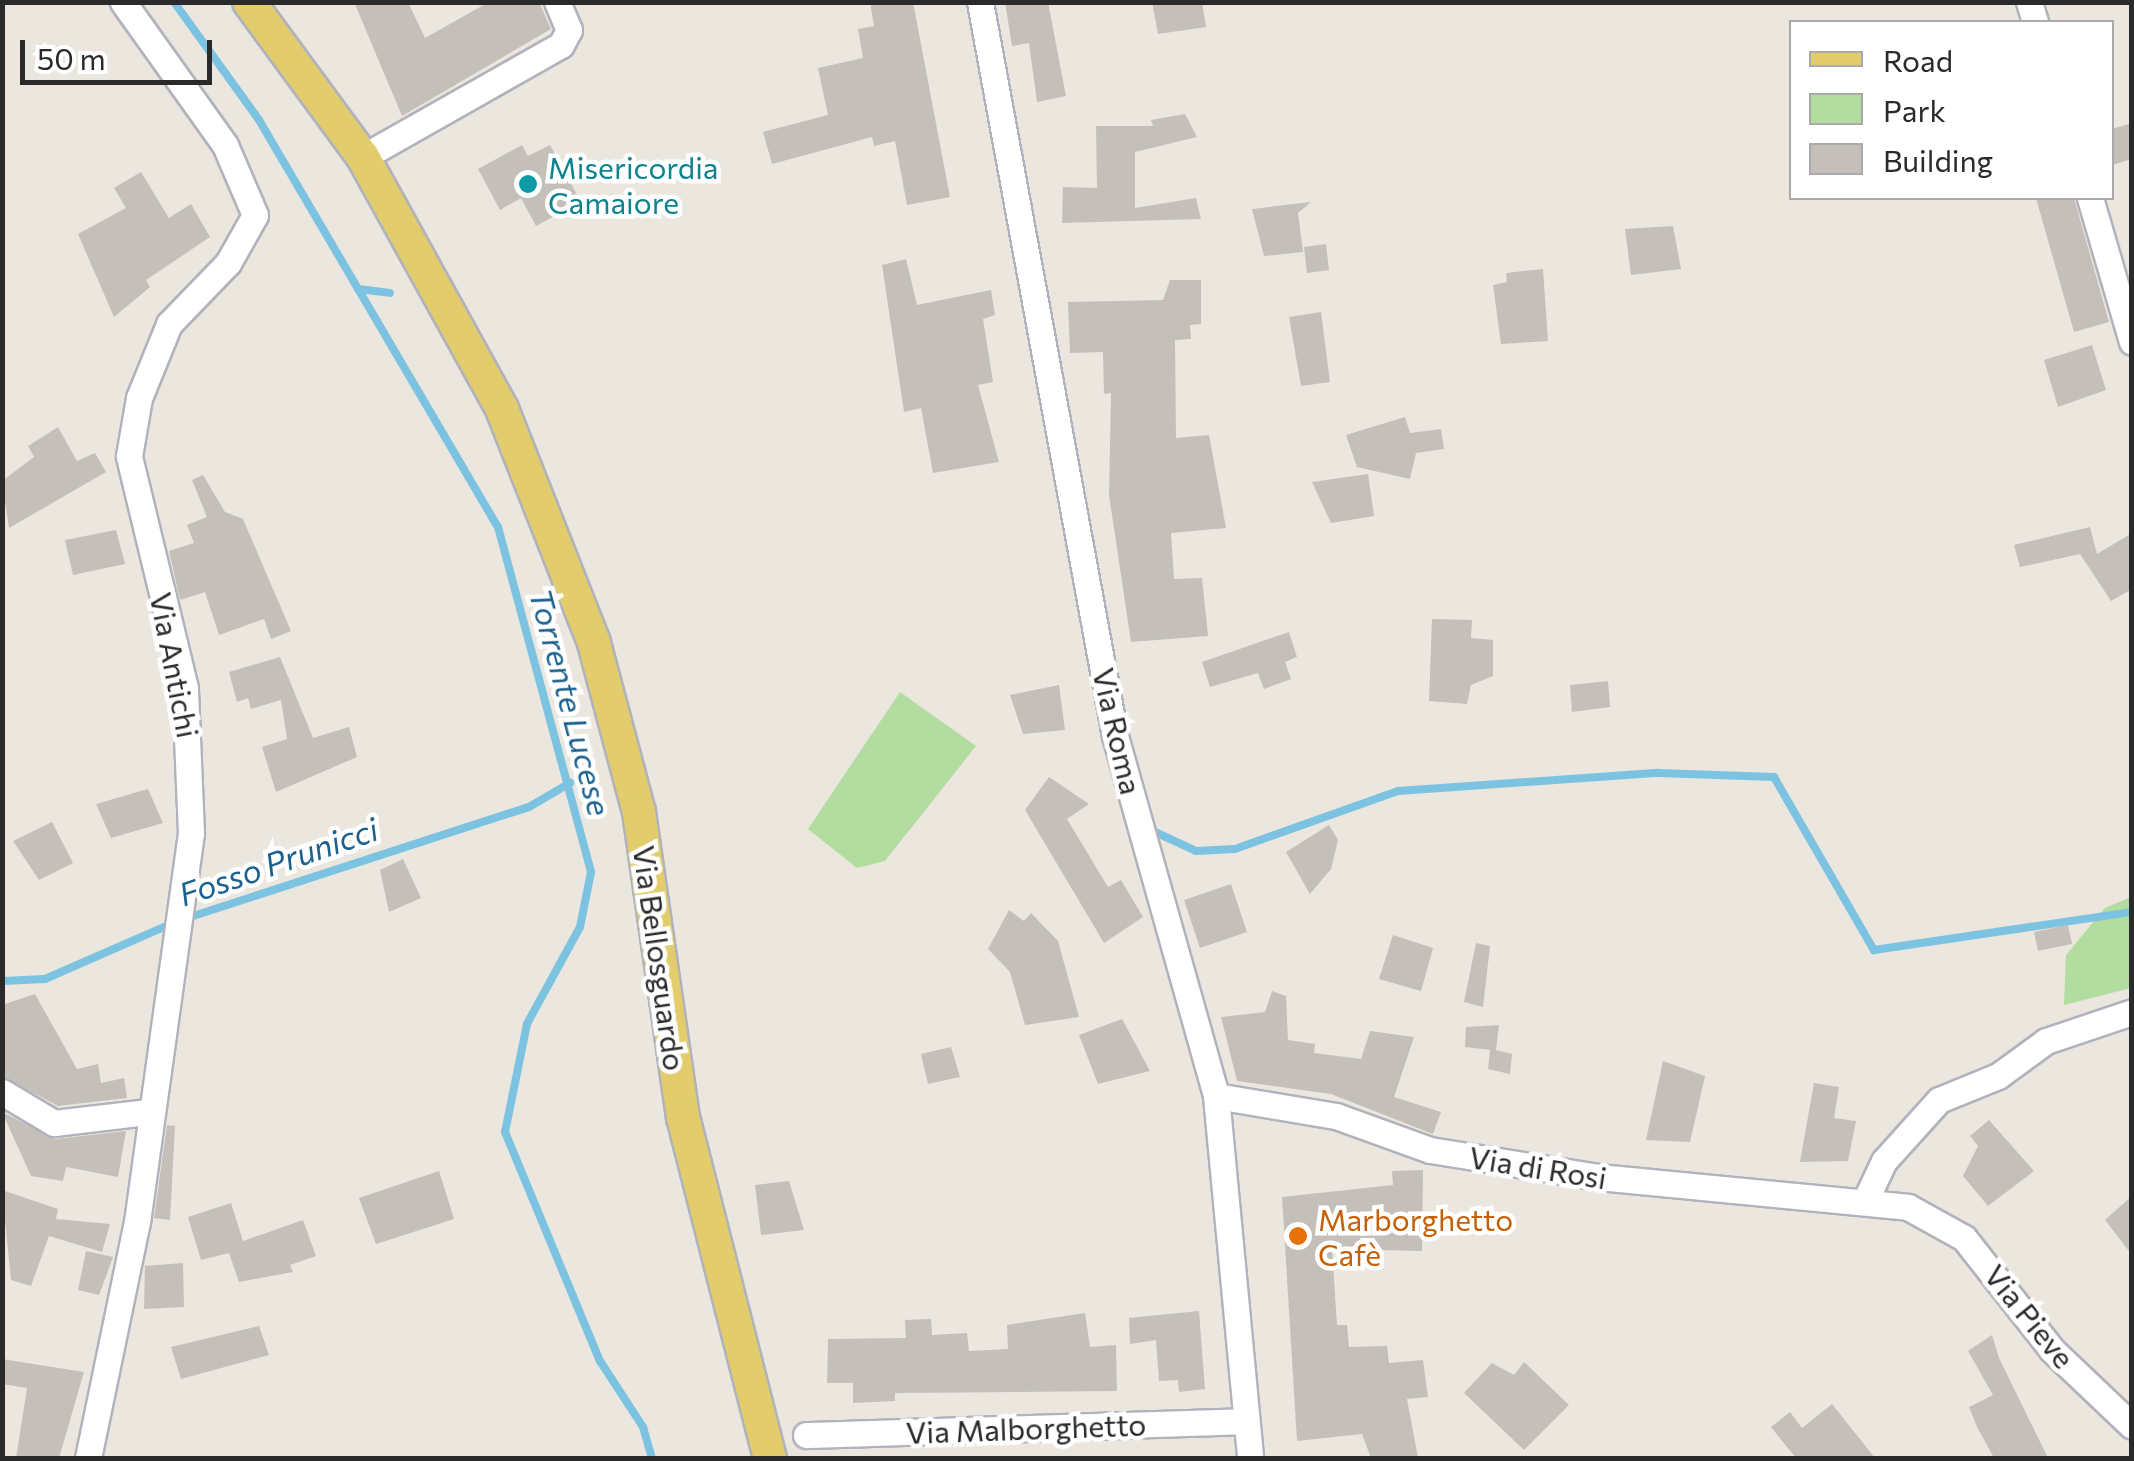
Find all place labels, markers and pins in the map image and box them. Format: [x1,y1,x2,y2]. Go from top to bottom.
place label: Misericordia Camaiore [548,149,719,220]
marker: Misericordia Camaiore [517,173,539,195]
place label: Marborghetto Cafè [1318,1201,1513,1272]
marker: Marborghetto Cafè [1287,1225,1309,1247]

